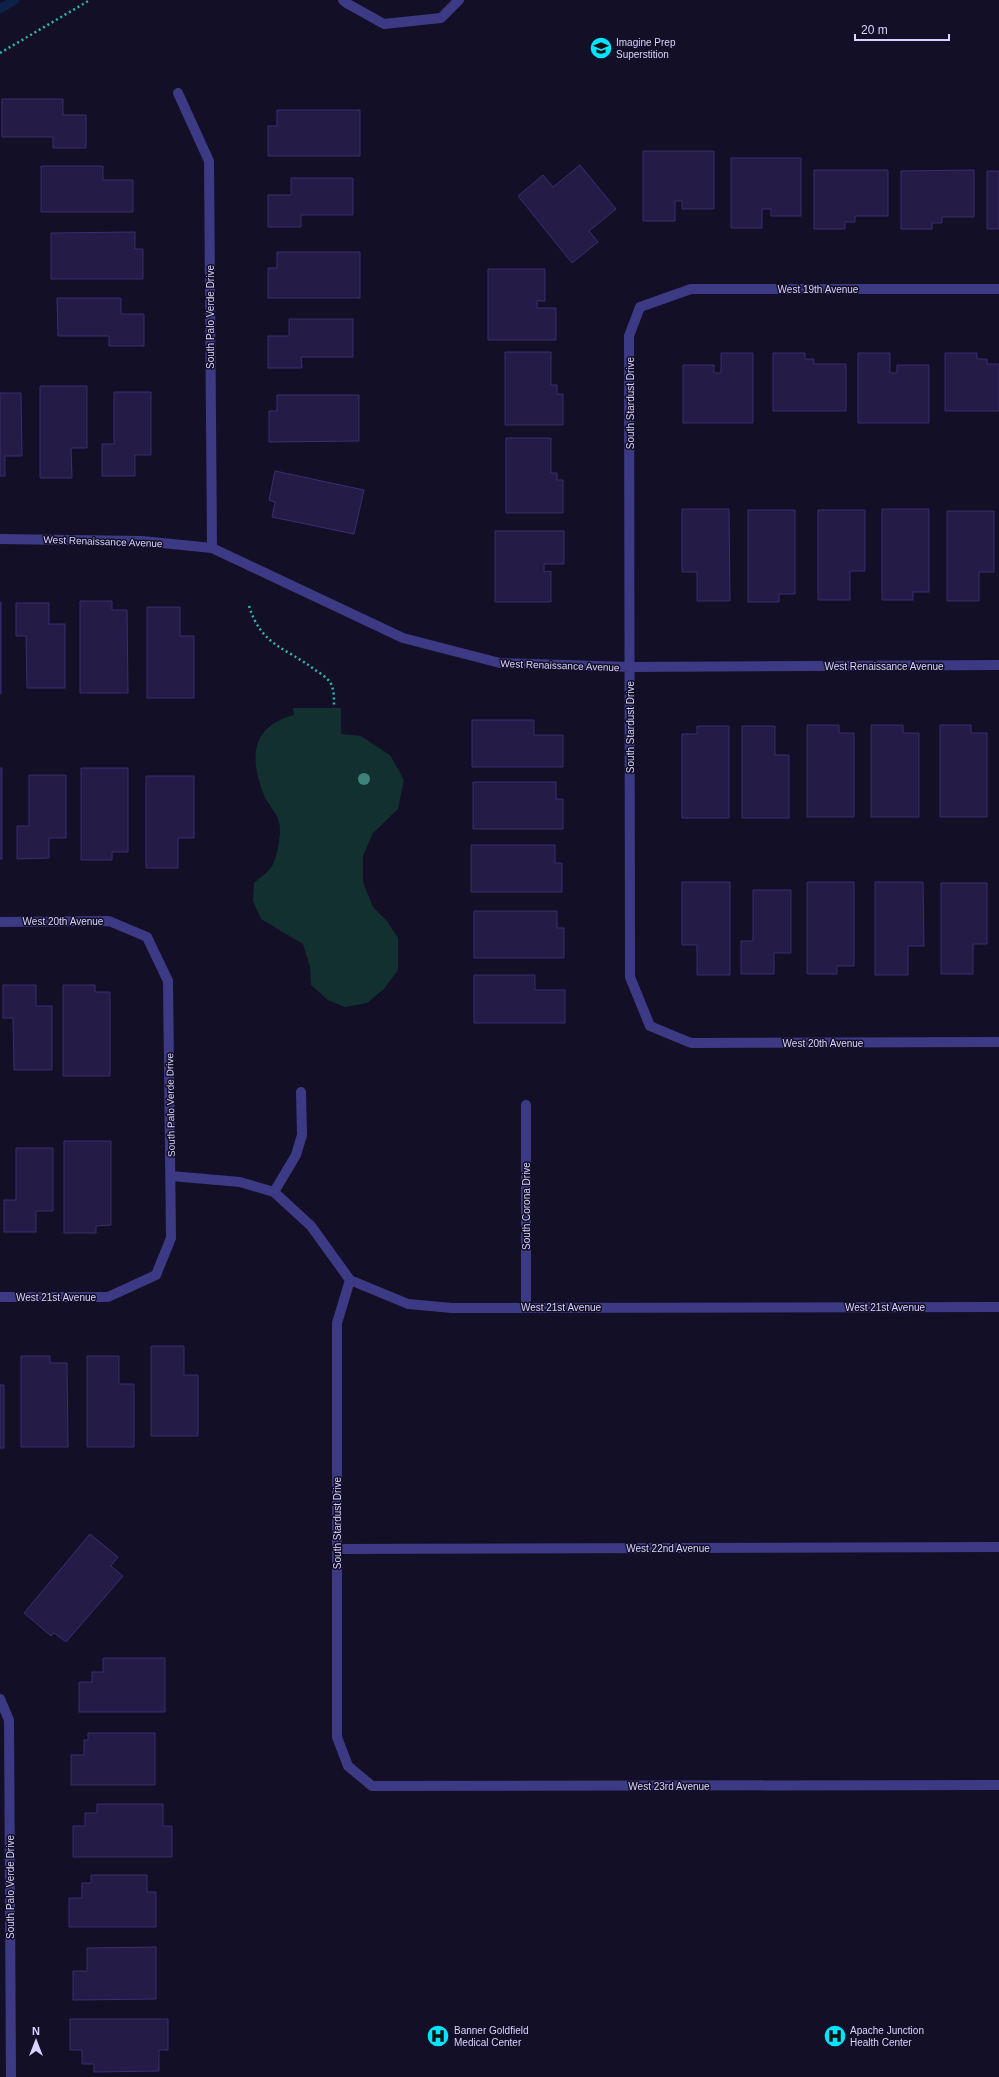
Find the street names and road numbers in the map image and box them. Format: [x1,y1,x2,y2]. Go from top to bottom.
street label: South Palo Verde Drive [205,265,216,369]
street label: West 19th Avenue [778,284,859,295]
street label: South Stardust Drive [625,356,636,449]
street label: West Renaissance Avenue [43,534,163,549]
street label: West Renaissance Avenue [500,658,620,673]
street label: West Renaissance Avenue [824,661,944,672]
street label: South Stardust Drive [625,680,636,773]
street label: West 20th Avenue [23,916,104,927]
street label: West 20th Avenue [783,1038,864,1049]
street label: South Palo Verde Drive [164,1052,177,1157]
street label: South Corona Drive [521,1162,532,1250]
street label: West 21st Avenue [16,1292,97,1303]
street label: West 21st Avenue [521,1302,602,1313]
street label: West 21st Avenue [845,1302,926,1313]
street label: South Stardust Drive [332,1476,343,1569]
street label: West 22nd Avenue [626,1543,710,1554]
street label: West 23rd Avenue [628,1781,710,1792]
street label: South Palo Verde Drive [5,1835,16,1939]

